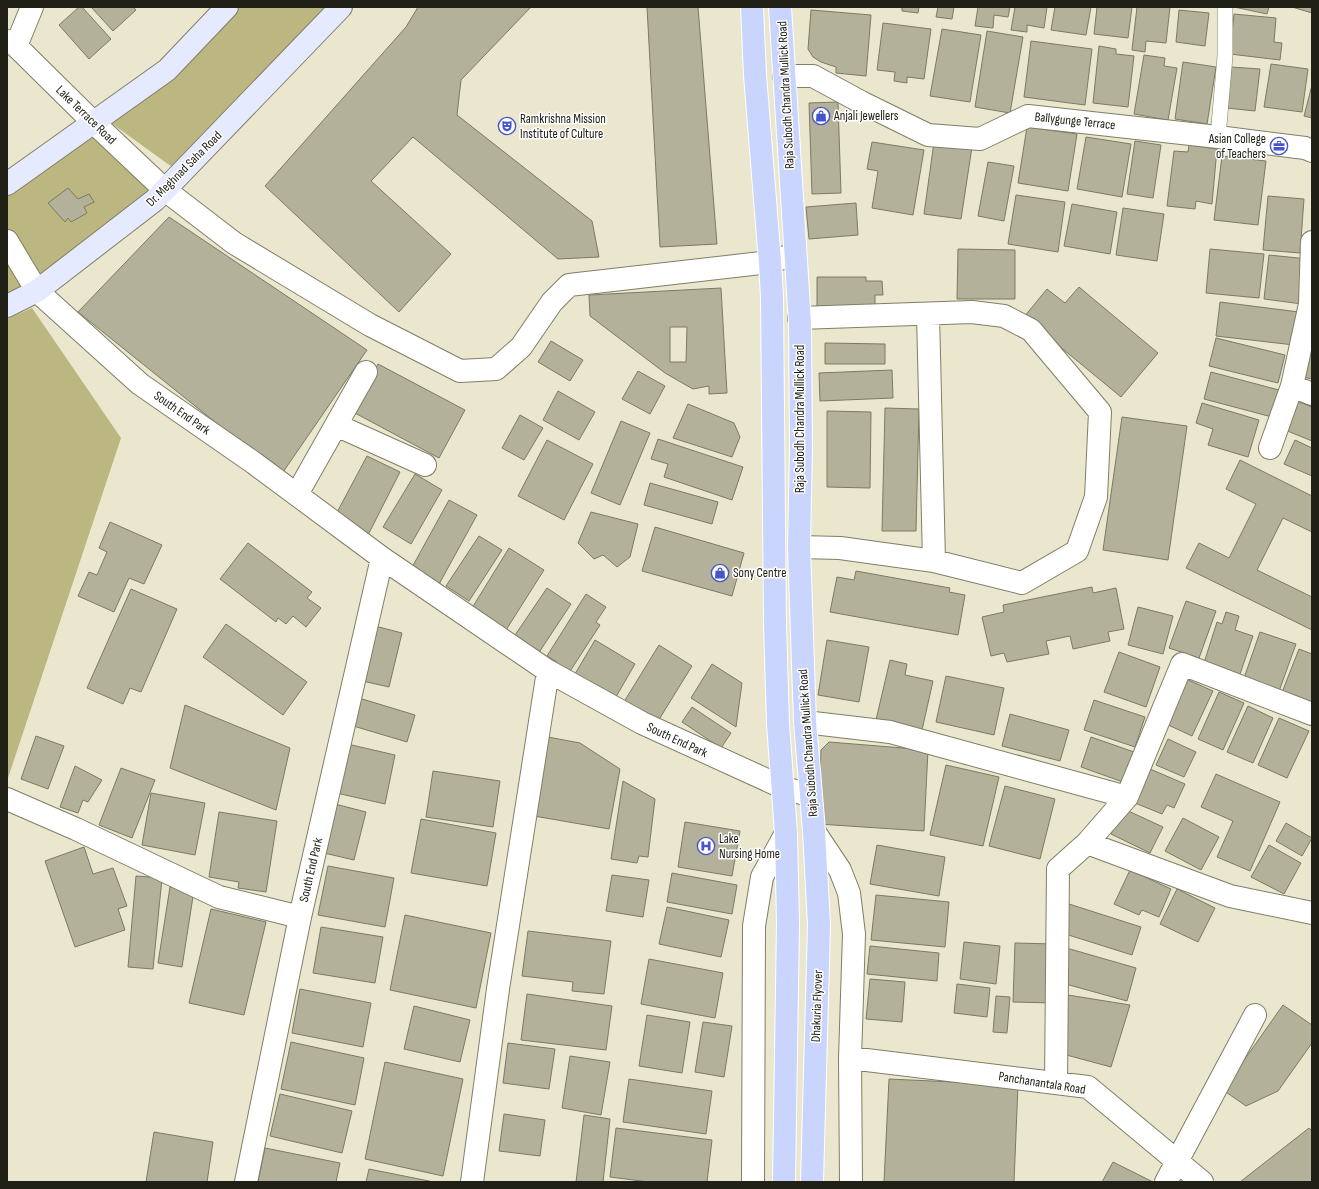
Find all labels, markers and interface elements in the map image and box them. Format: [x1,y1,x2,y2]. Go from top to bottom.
street label: Raja Subodh Chandra Mullick Road [774,21,798,169]
street label: Lake Terrace Road [52,82,120,148]
shop icon: Anjali Jewellers [811,106,831,126]
place label: Anjali Jewellers [833,108,899,124]
street label: Ballygunge Terrace [1034,109,1116,133]
place label: Ramkrishna Mission Institute of Culture [520,111,606,142]
theatre icon: Ramkrishna Mission Institute of Culture [497,116,517,136]
street label: Dr. Meghnad Saha Road [143,128,225,210]
place label: Asian College of Teachers [1208,131,1266,162]
office icon: Asian College of Teachers [1269,136,1289,156]
street label: Raja Subodh Chandra Mullick Road [792,345,808,493]
street label: South End Park [151,388,213,438]
shop icon: Sony Centre [710,563,730,583]
place label: Sony Centre [733,565,786,581]
street label: Raja Subodh Chandra Mullick Road [795,669,821,817]
street label: South End Park [644,719,710,761]
place label: Lake Nursing Home [719,831,780,862]
street label: South End Park [296,836,326,904]
hospital icon: Lake Nursing Home [696,836,716,856]
street label: Dhakuria Flyover [808,969,826,1042]
street label: Panchanantala Road [997,1068,1087,1098]

